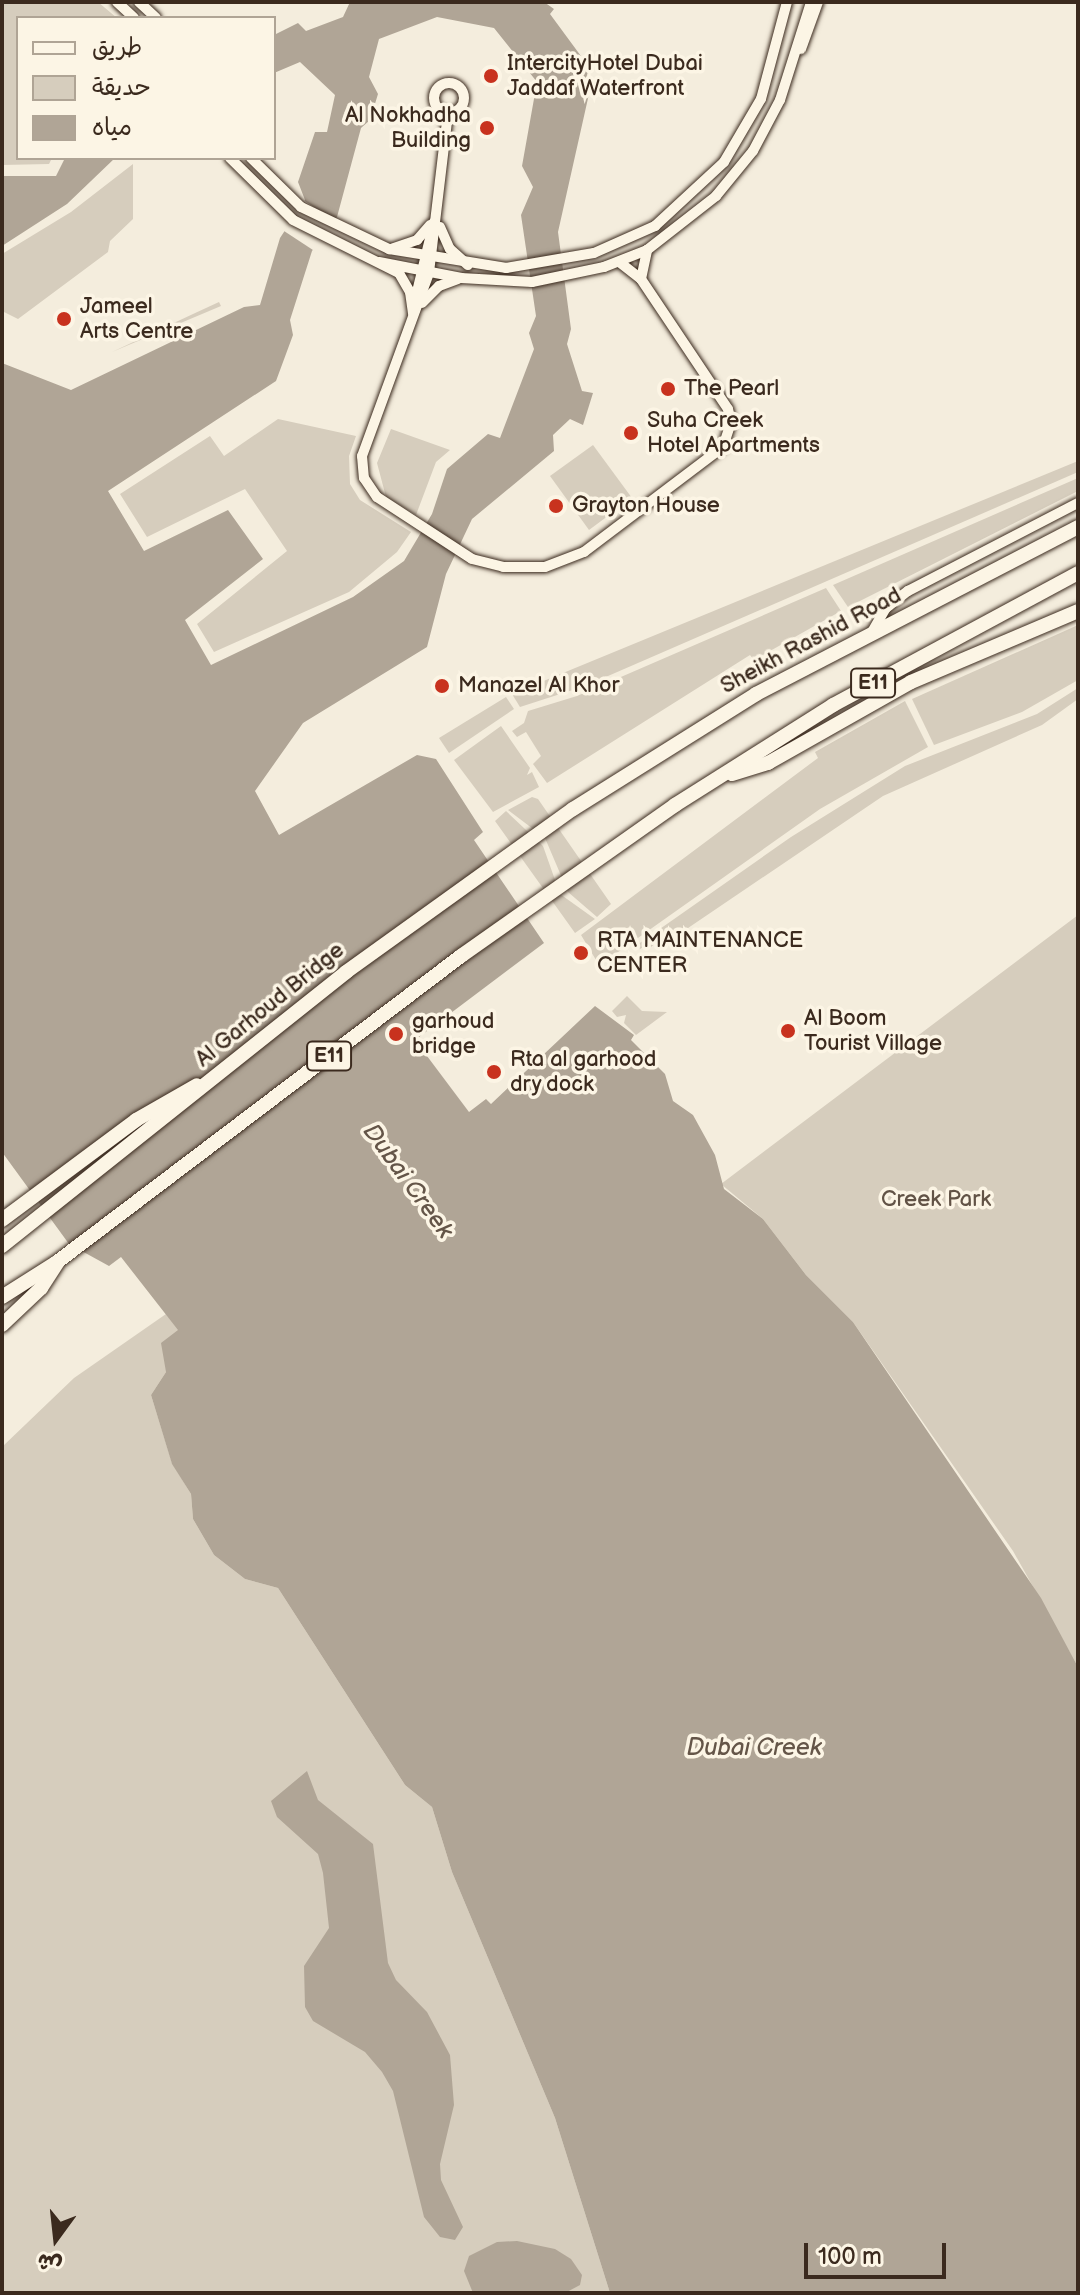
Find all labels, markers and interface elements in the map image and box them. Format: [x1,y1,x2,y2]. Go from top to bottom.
legend [16,16,276,160]
text: طريق [92,33,142,62]
place label: IntercityHotel Dubai Jaddaf Waterfront [507,50,703,102]
marker: IntercityHotel Dubai Jaddaf Waterfront [482,67,500,85]
text: حديقة [92,73,151,102]
place label: Al Nokhadha Building [345,102,471,154]
text: مياه [92,113,132,142]
marker: Al Nokhadha Building [478,119,496,137]
place label: Jameel Arts Centre [80,293,193,344]
marker: Jameel Arts Centre [55,310,73,328]
place label: The Pearl [684,376,779,402]
marker: The Pearl [659,380,677,398]
place label: Suha Creek Hotel Apartments [647,407,820,458]
marker: Suha Creek Hotel Apartments [622,424,640,442]
place label: Grayton House [572,493,720,519]
marker: Grayton House [547,497,565,515]
street label: Sheikh Rashid Road [716,582,906,700]
road number: E11 [849,667,897,699]
place label: Manazel Al Khor [458,673,619,699]
marker: Manazel Al Khor [433,677,451,695]
place label: RTA MAINTENANCE CENTER [597,927,803,978]
street label: Al Garhoud Bridge [191,937,349,1073]
marker: RTA MAINTENANCE CENTER [572,944,590,962]
place label: Al Boom Tourist Village [804,1005,943,1056]
place label: garhoud bridge [412,1008,494,1060]
marker: Al Boom Tourist Village [779,1022,797,1040]
marker: garhoud bridge [387,1025,405,1043]
road number: E11 [305,1040,353,1072]
place label: Rta al garhood dry dock [510,1046,656,1098]
marker: Rta al garhood dry dock [485,1063,503,1081]
water label: Dubai Creek [357,1118,459,1244]
park label: Creek Park [881,1187,991,1213]
water label: Dubai Creek [687,1734,821,1762]
north arrow [16,2199,96,2279]
scale bar [808,2227,950,2277]
text: 100 m [818,2242,882,2271]
text: ش [34,2246,65,2279]

